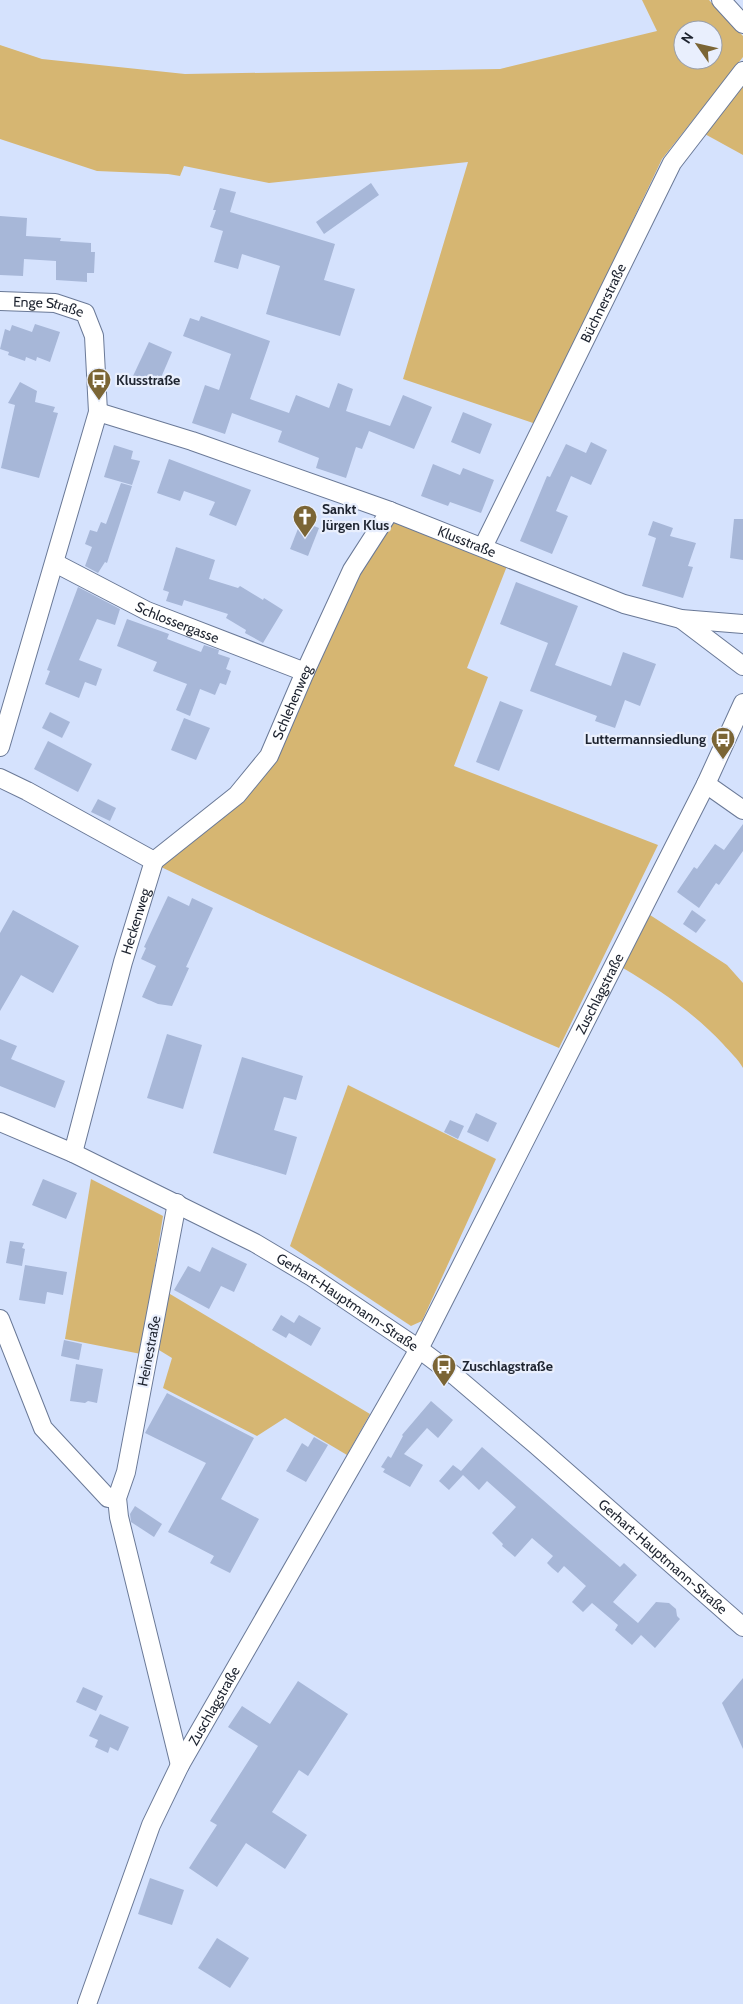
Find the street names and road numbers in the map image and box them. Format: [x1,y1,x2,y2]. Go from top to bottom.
street label: Büchnerstraße [576,261,630,345]
street label: Enge Straße [13,292,86,321]
street label: Klusstraße [435,522,499,561]
street label: Schlossergasse [132,597,222,647]
street label: Schlehenweg [268,661,316,742]
street label: Heckenweg [117,885,154,957]
street label: Zuschlagstraße [571,950,627,1037]
street label: Gerhart-Hauptmann-Straße [273,1249,422,1355]
street label: Heinestraße [133,1314,165,1388]
street label: Gerhart-Hauptmann-Straße [595,1495,731,1618]
street label: Zuschlagstraße [184,1663,244,1749]

